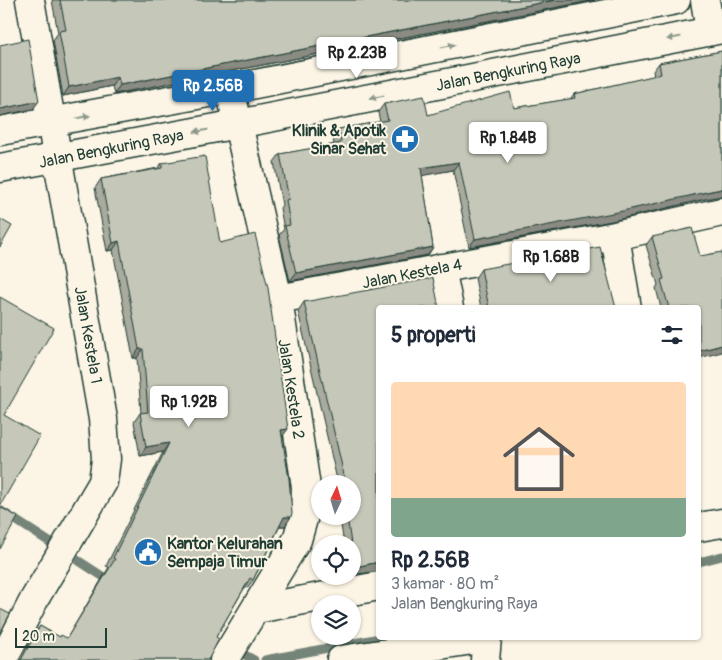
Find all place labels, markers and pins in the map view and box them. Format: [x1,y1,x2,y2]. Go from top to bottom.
pin: Rp 2.23B [305,36,409,79]
pin: Rp 2.56B [161,70,265,112]
place label: Klinik & Apotik Sinar Sehat [292,121,387,159]
pin: Rp 1.84B [456,121,560,164]
pharmacy icon: Klinik & Apotik Sinar Sehat [390,124,420,154]
pin: Rp 1.68B [499,240,603,283]
pin: Rp 1.92B [137,386,241,428]
place label: Kantor Kelurahan Sempaja Timur [167,534,283,572]
public building icon: Kantor Kelurahan Sempaja Timur [133,537,163,567]

